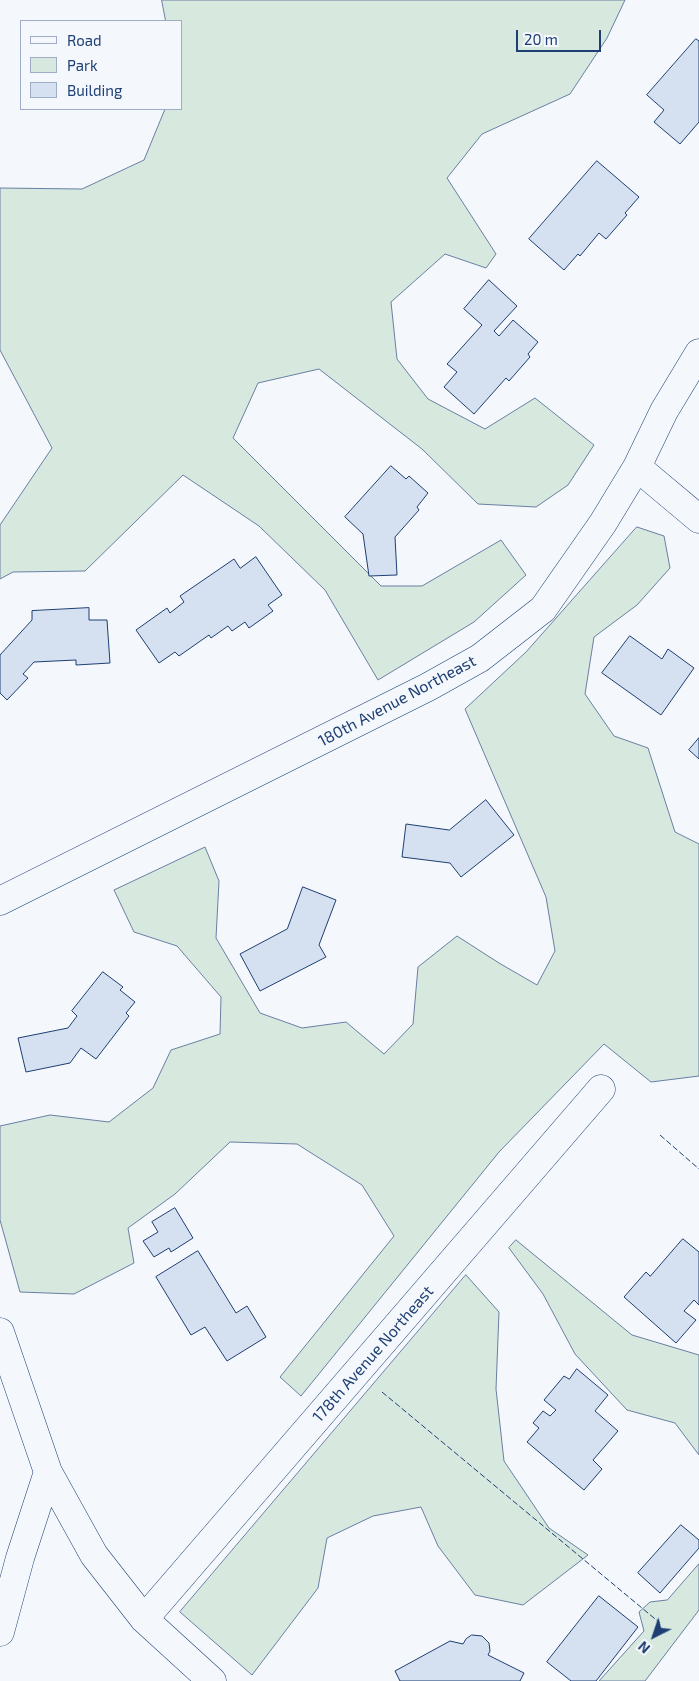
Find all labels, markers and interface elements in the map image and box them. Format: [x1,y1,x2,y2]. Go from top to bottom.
legend [20,20,182,110]
scale bar [519,20,604,52]
text: 20 m [524,30,558,48]
text: Road [67,31,102,49]
text: Park [67,56,98,74]
text: Building [67,81,122,99]
street label: 180th Avenue Northeast [315,651,479,751]
street label: 178th Avenue Northeast [309,1282,437,1426]
north arrow [629,1611,679,1661]
text: N [634,1638,653,1657]

